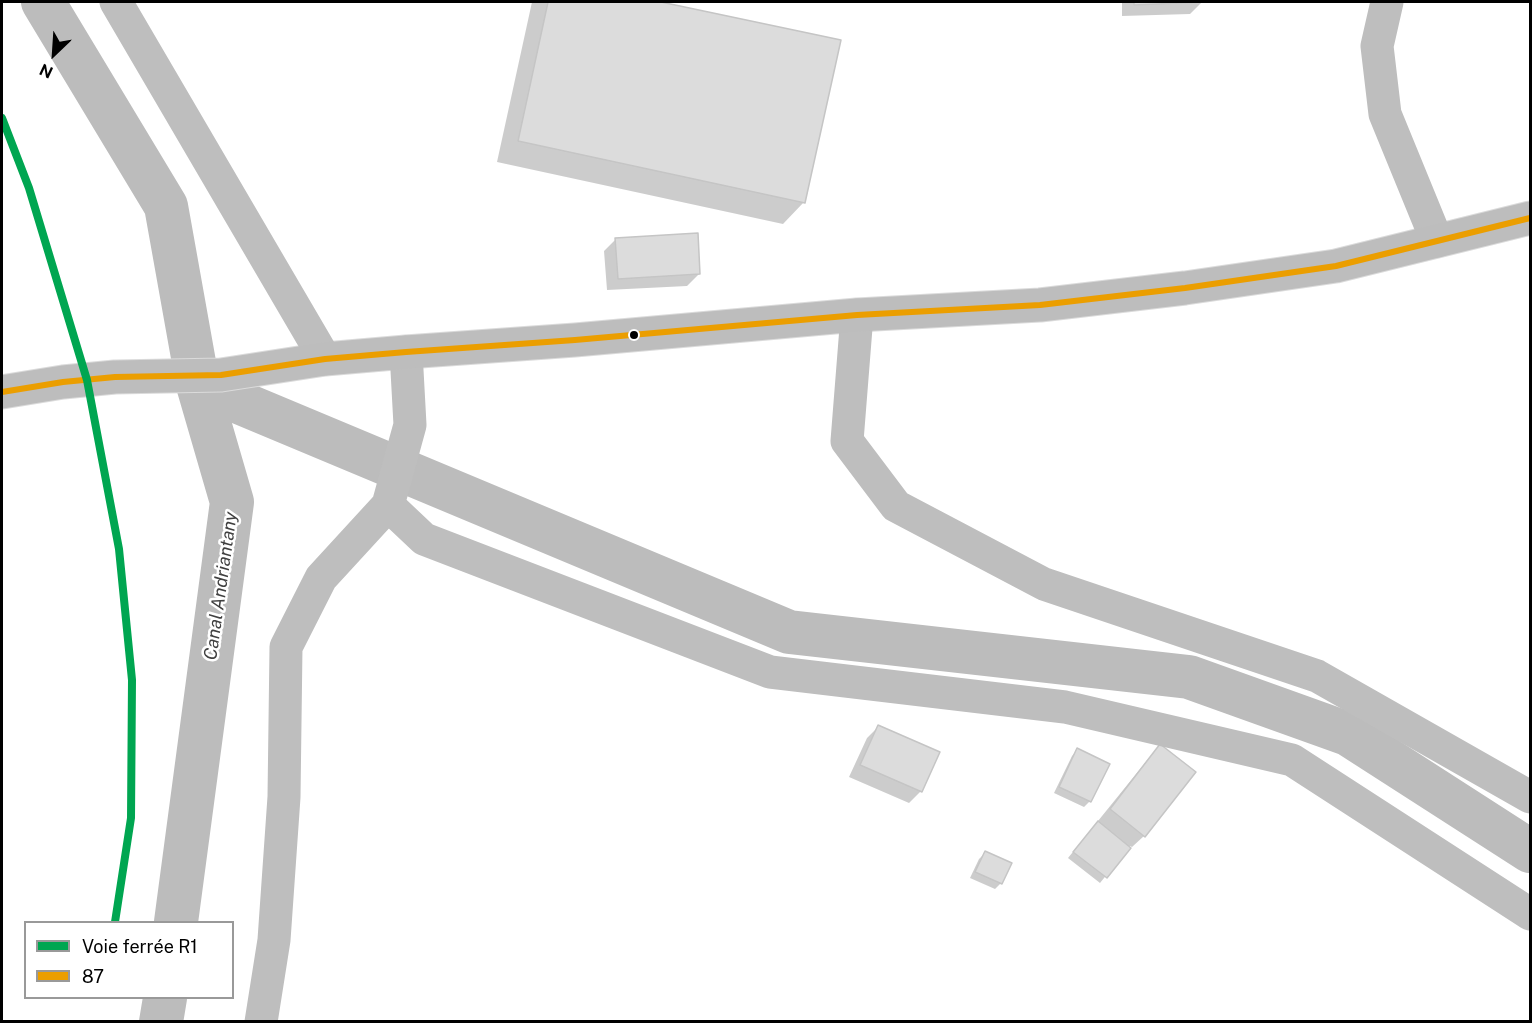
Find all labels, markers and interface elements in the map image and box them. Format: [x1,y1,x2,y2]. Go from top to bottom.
north arrow [24,24,84,84]
text: N [37,60,56,82]
unlabelled marker [628,329,640,341]
water label: Canal Andriantany [200,511,242,661]
legend [24,921,234,999]
text: Voie ferrée R1 [82,936,198,957]
text: 87 [82,966,104,987]

